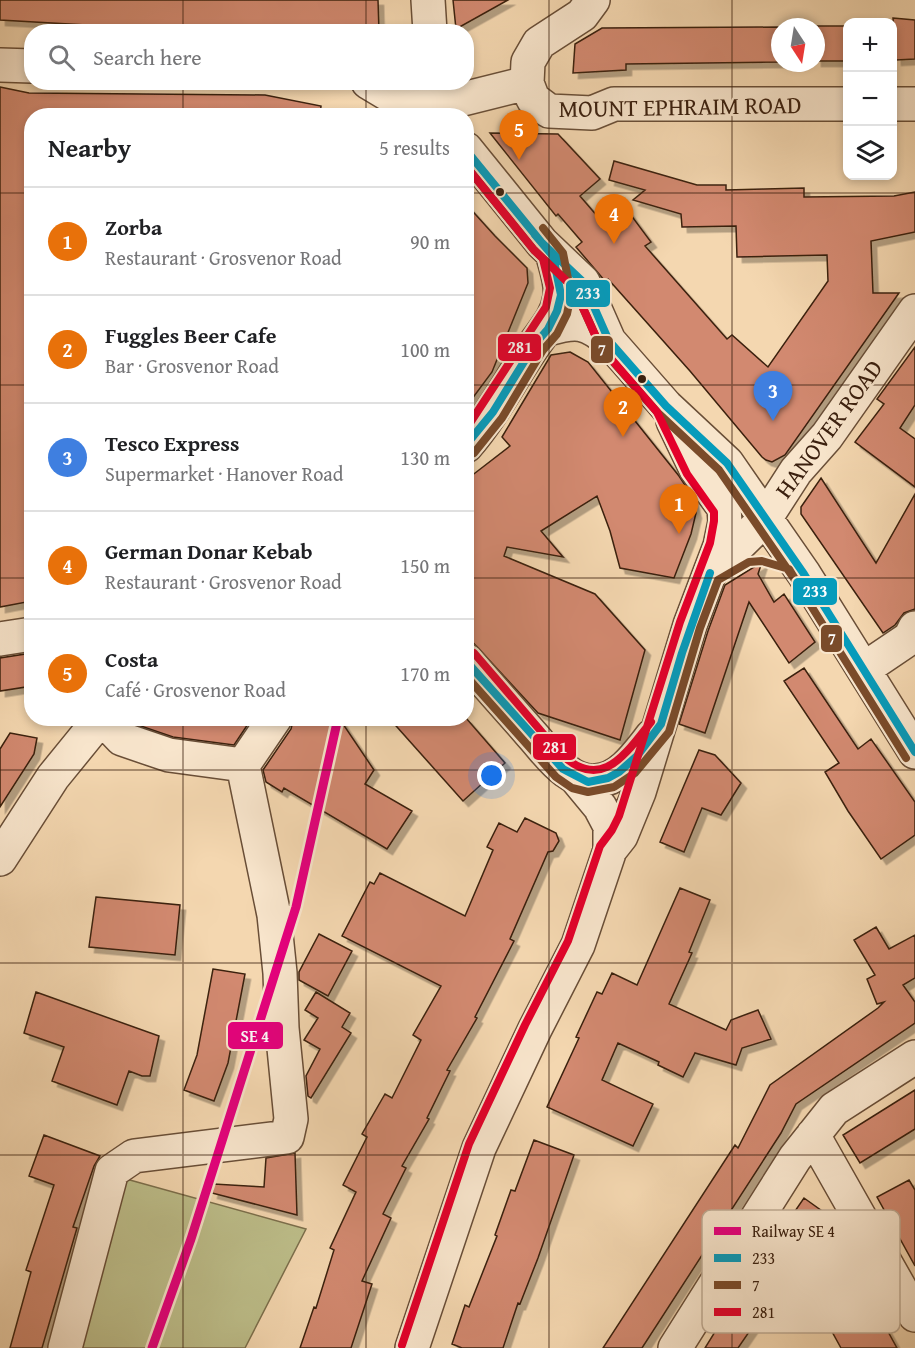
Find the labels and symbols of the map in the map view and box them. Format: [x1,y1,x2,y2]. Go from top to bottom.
north arrow [771,18,825,72]
street label: MOUNT EPHRAIM ROAD [558,87,802,126]
pin: 5 [500,110,538,160]
unlabelled marker [494,186,506,198]
pin: 4 [594,194,634,244]
line badge: 233 [565,279,611,308]
text: 233 [576,281,600,305]
line badge: 281 [497,333,542,362]
text: 281 [508,335,532,359]
line badge: 7 [590,335,614,364]
text: 7 [598,337,606,361]
street label: HANOVER ROAD [766,352,891,505]
pin: 3 [754,372,792,421]
unlabelled marker [636,373,648,385]
pin: 2 [604,388,642,437]
pin: 1 [660,484,698,534]
line badge: 233 [792,577,838,606]
text: 233 [803,579,827,603]
line badge: 7 [820,624,843,653]
text: 7 [828,626,836,650]
line badge: 281 [532,733,577,761]
text: 281 [543,735,567,759]
your location [477,761,506,790]
line badge: SE 4 [227,1021,284,1050]
text: SE 4 [241,1024,269,1048]
legend [702,1210,900,1333]
text: Railway SE 4 [752,1219,835,1243]
text: 233 [752,1246,775,1270]
text: 7 [752,1273,760,1297]
text: 281 [752,1300,775,1324]

